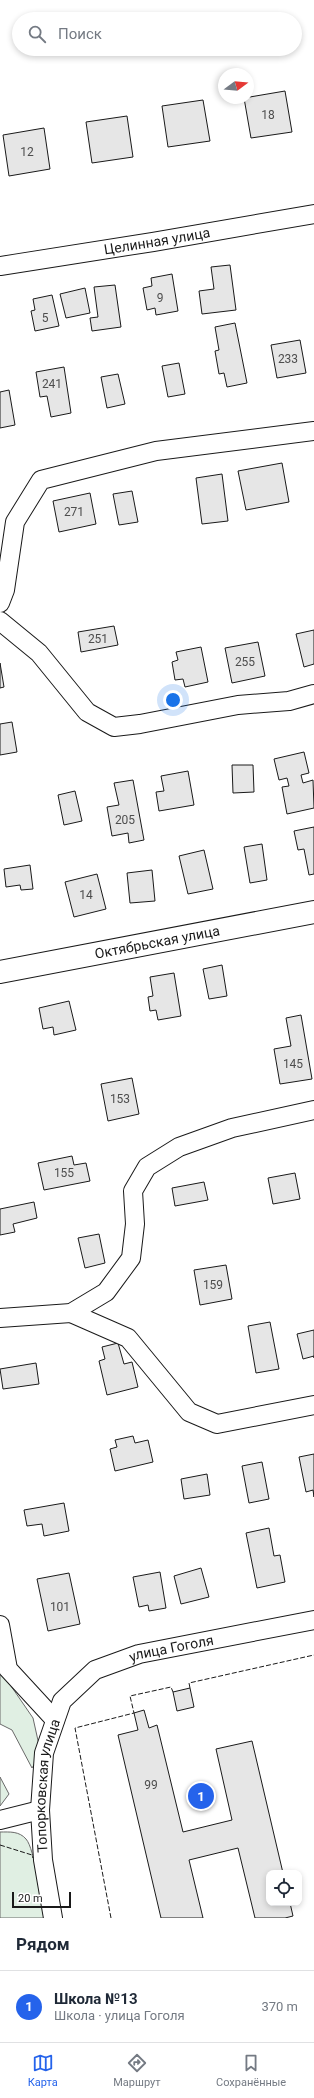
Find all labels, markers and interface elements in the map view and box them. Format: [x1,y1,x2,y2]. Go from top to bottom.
search box [12,12,302,56]
icon: search [26,23,48,45]
text: Поиск [58,25,102,43]
north arrow [218,68,254,104]
house number: 18 [261,108,275,122]
house number: 12 [20,145,34,159]
street label: Целинная улица [103,224,211,258]
house number: 9 [157,291,163,305]
house number: 5 [42,311,49,325]
house number: 233 [278,352,298,366]
house number: 241 [42,377,62,391]
house number: 271 [64,505,84,519]
house number: 251 [88,632,108,646]
house number: 255 [235,655,255,669]
your location [163,690,183,710]
house number: 205 [115,813,135,827]
house number: 14 [79,888,93,902]
street label: Октябрьская улица [93,922,221,962]
house number: 145 [283,1057,303,1071]
house number: 153 [110,1092,130,1106]
house number: 155 [54,1166,74,1180]
house number: 159 [203,1278,223,1292]
house number: 101 [50,1600,70,1614]
street label: улица Гоголя [127,1632,215,1665]
street label: Топорковская улица [32,1717,63,1853]
house number: 99 [144,1778,158,1792]
pin: 1 [188,1781,214,1811]
map controls [266,1870,302,1906]
button: locate [266,1870,302,1906]
scale bar [12,1890,71,1909]
text: 20 m [18,1892,43,1905]
text: Рядом [16,1934,70,1954]
text: Школа №13 [54,1990,138,2008]
text: 1 [25,1999,33,2014]
text: 370 m [261,1999,298,2014]
text: Школа · улица Гоголя [54,2008,185,2023]
tab: Карта [28,2052,58,2089]
tab: Маршрут [113,2052,161,2089]
tab: Сохранённые [216,2052,286,2089]

